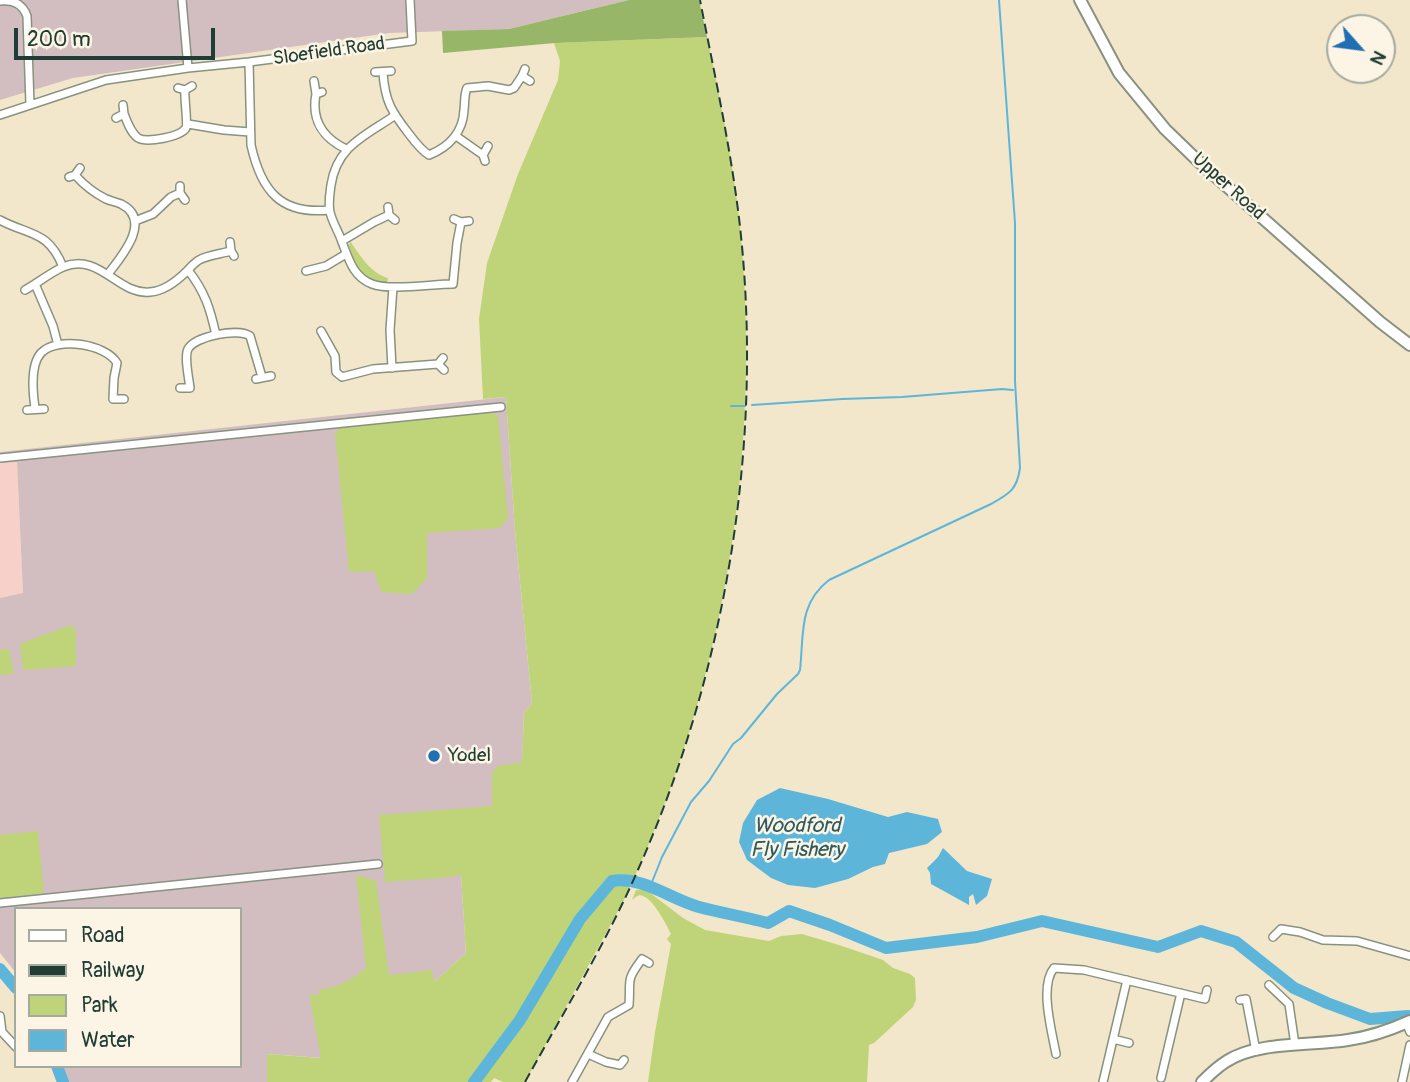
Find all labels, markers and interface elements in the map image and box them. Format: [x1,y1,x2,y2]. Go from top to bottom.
scale bar [18,14,219,58]
north arrow [1326,14,1396,84]
text: 200 m [27,26,91,53]
street label: Sloefield Road [271,33,387,71]
text: N [1364,47,1391,69]
street label: Upper Road [1187,148,1269,226]
place label: Yodel [448,745,491,767]
marker: Yodel [426,748,442,764]
water label: Woodford Fly Fishery [750,814,844,864]
legend [14,907,242,1068]
text: Road [81,922,125,949]
text: Railway [81,957,145,984]
text: Park [81,992,118,1019]
text: Water [81,1027,134,1054]

